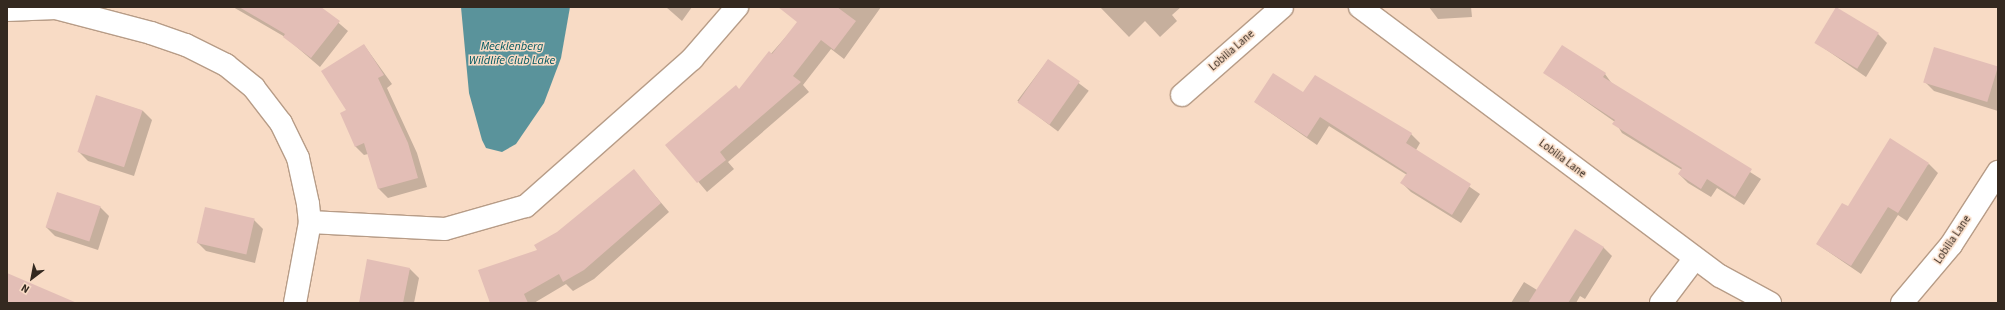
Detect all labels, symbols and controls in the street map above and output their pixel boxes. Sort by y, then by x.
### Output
street label: Lobilia Lane [1207,28,1257,74]
water label: Mecklenberg Wildlife Club Lake [469,40,555,68]
street label: Lobilia Lane [1536,137,1588,181]
street label: Lobilia Lane [1932,213,1974,267]
north arrow [12,258,52,298]
text: N [18,280,32,297]

